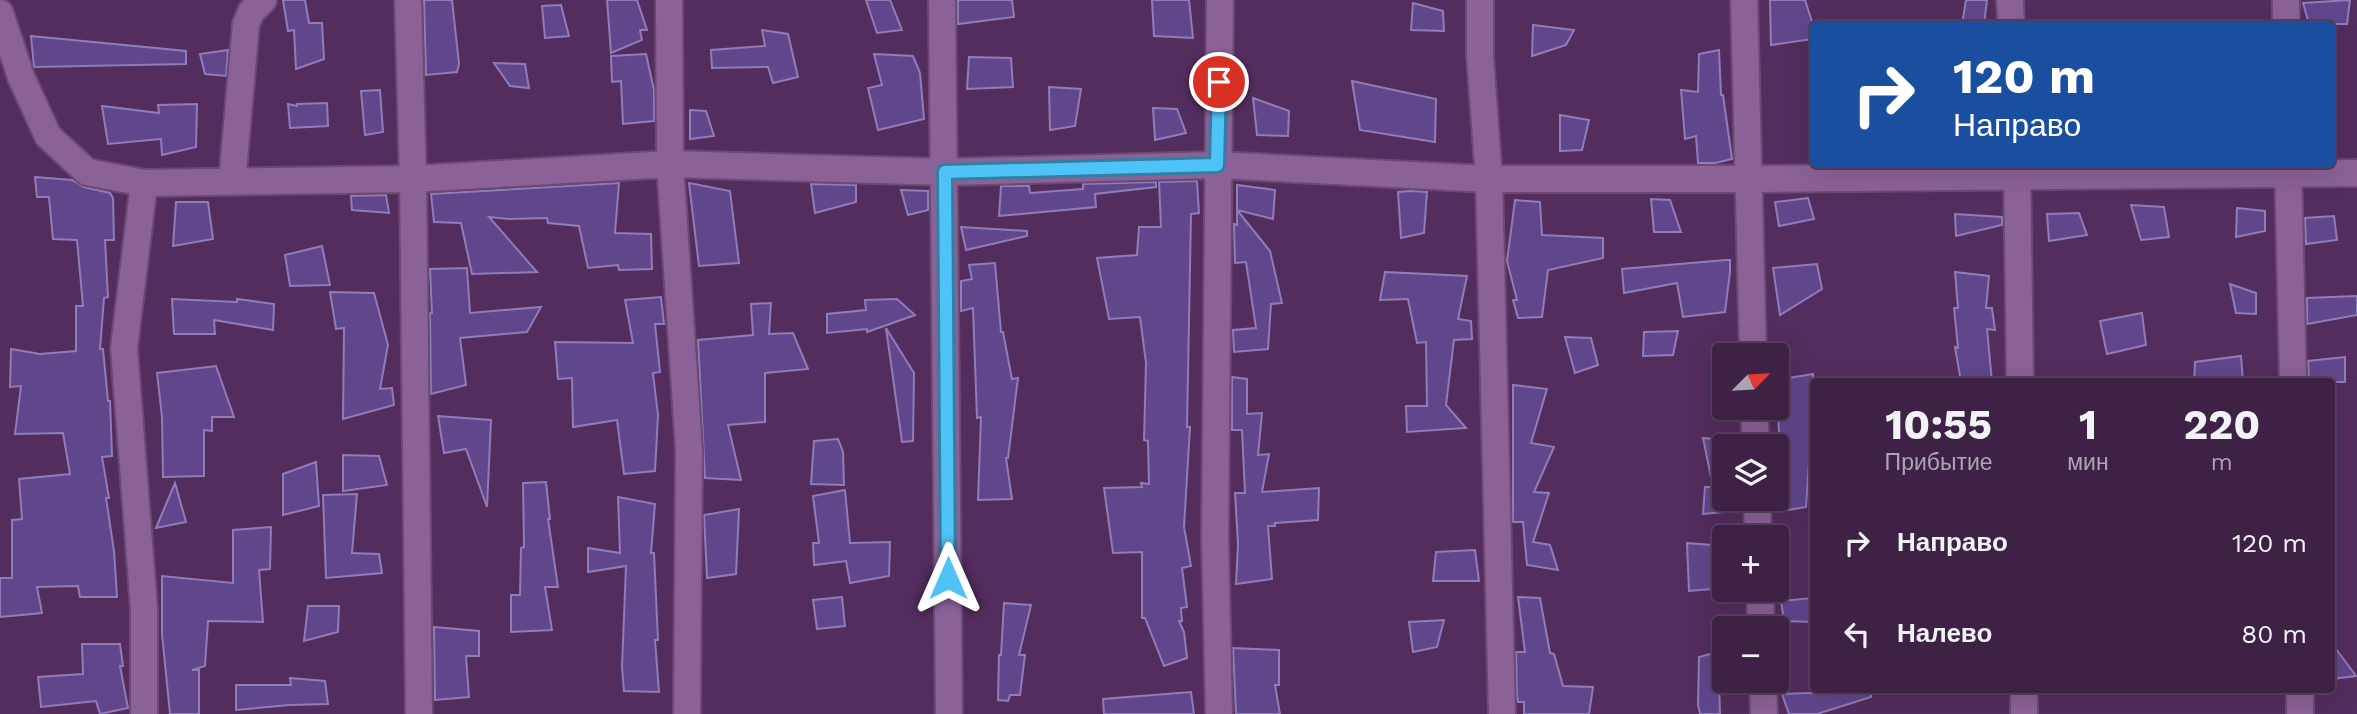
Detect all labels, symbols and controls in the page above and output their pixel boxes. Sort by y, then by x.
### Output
text: 120 m [1953,47,2095,105]
icon: right [1838,49,1929,140]
pin [1189,52,1249,112]
icon: arrive [1200,63,1238,101]
text: Направо [1953,106,2081,144]
north arrow [1712,343,1788,420]
map controls [1712,343,1789,693]
text: 10:55 [1885,400,1992,449]
text: 1 [2079,400,2097,449]
text: 220 [2183,400,2260,449]
button: layers [1712,434,1789,511]
text: Прибытие [1885,449,1993,476]
text: мин [2067,449,2109,476]
text: m [2211,449,2233,476]
icon: right [1838,524,1876,562]
button: + [1712,525,1789,602]
text: Направо [1897,527,2008,557]
text: 120 m [2232,528,2307,558]
position arrow [911,541,985,615]
icon: left [1838,615,1876,653]
button: − [1712,616,1789,693]
text: Налево [1897,618,1992,648]
text: 80 m [2241,619,2307,649]

